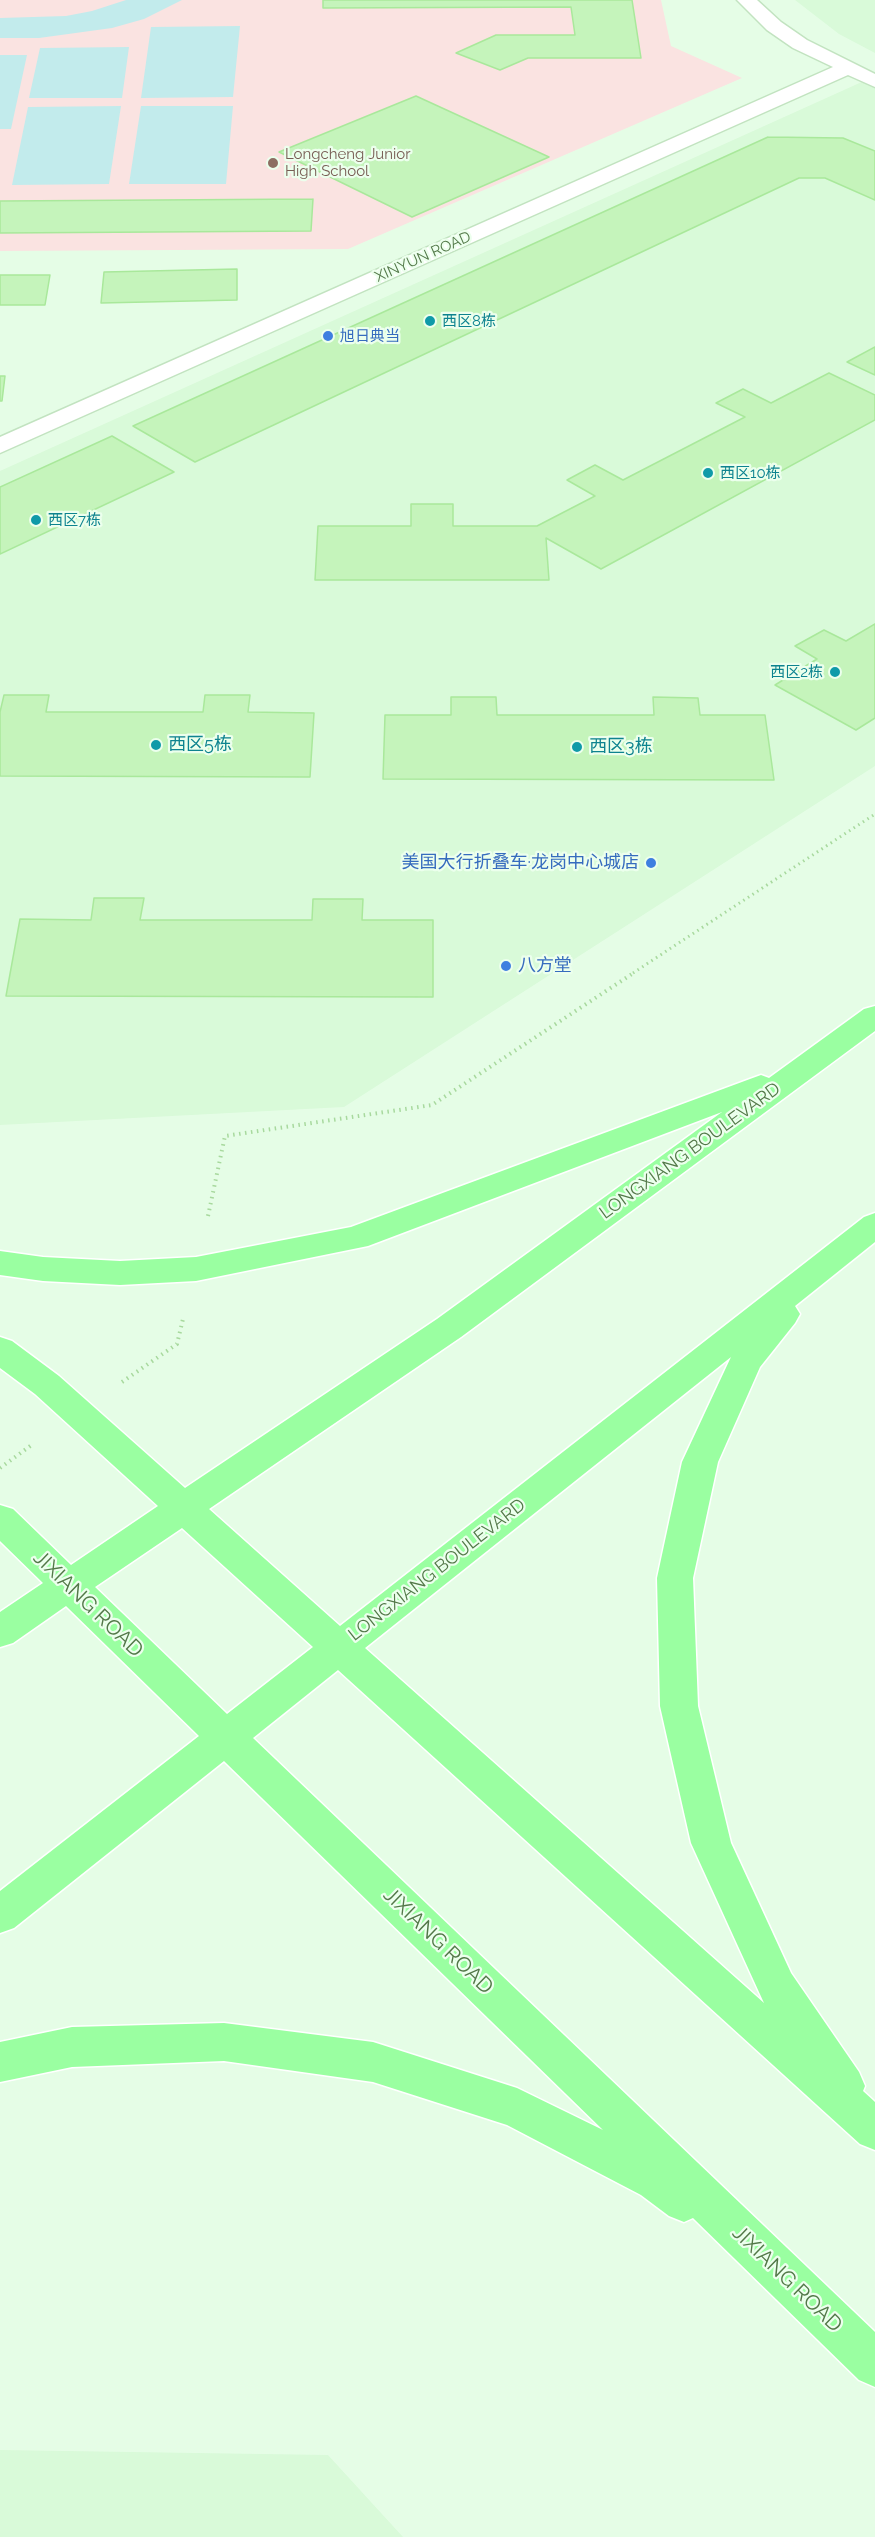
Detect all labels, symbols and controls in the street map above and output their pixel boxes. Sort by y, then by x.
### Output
place label: Longcheng Junior High School [285,145,410,180]
marker: Longcheng Junior High School [266,156,280,170]
street label: XINYUN ROAD [372,228,474,286]
place label: 西区8栋 [442,312,496,330]
marker: 西区8栋 [423,314,437,328]
place label: 旭日典当 [340,327,400,345]
marker: 旭日典当 [321,329,335,343]
place label: 西区10栋 [720,464,781,482]
marker: 西区10栋 [701,466,715,480]
place label: 西区7栋 [48,511,101,529]
marker: 西区7栋 [29,513,43,527]
place label: 西区2栋 [770,663,823,681]
marker: 西区2栋 [828,665,842,679]
place label: 西区5栋 [168,734,232,756]
place label: 西区3栋 [589,736,653,758]
marker: 西区5栋 [149,738,163,752]
marker: 西区3栋 [570,740,584,754]
place label: 美国大行折叠车·龙岗中心城店 [402,852,639,874]
marker: 美国大行折叠车·龙岗中心城店 [644,856,658,870]
place label: 八方堂 [518,955,572,977]
marker: 八方堂 [499,959,513,973]
street label: LONGXIANG BOULEVARD [595,1078,785,1224]
street label: LONGXIANG BOULEVARD [344,1494,530,1646]
street label: JIXIANG ROAD [28,1545,148,1663]
street label: JIXIANG ROAD [378,1882,498,2000]
street label: JIXIANG ROAD [727,2220,847,2338]

